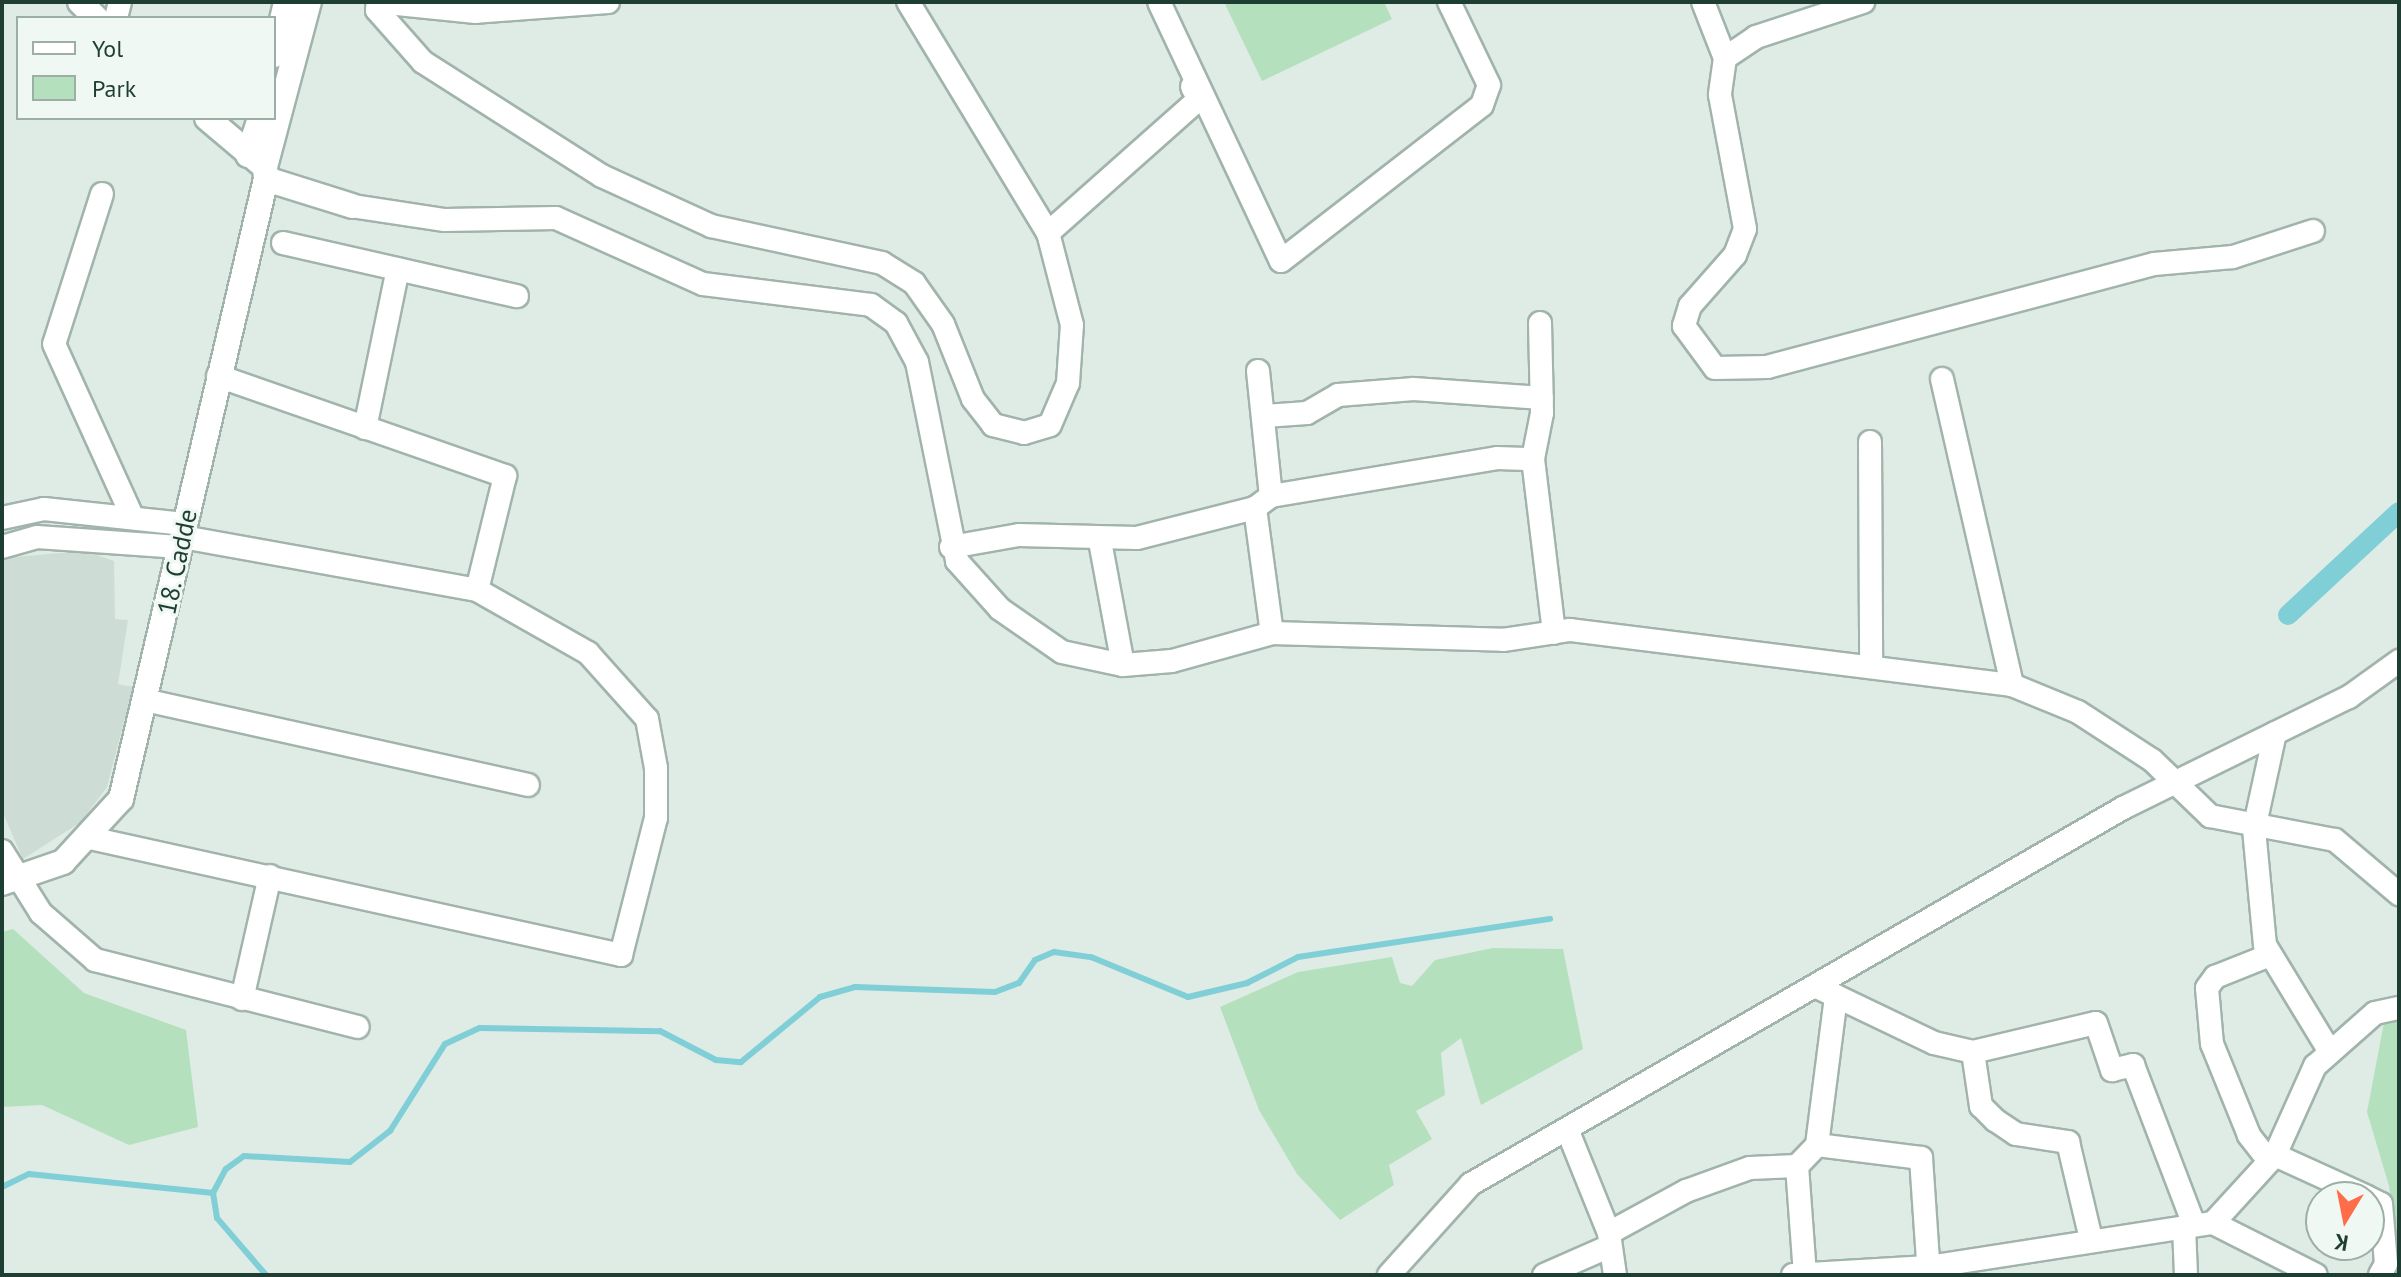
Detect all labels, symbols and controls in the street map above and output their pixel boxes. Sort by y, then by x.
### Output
legend [16,16,276,120]
text: Yol [92,33,123,64]
text: Park [92,73,136,104]
street label: 18. Cadde [150,505,204,619]
north arrow [2305,1181,2385,1261]
text: K [2332,1228,2350,1258]

